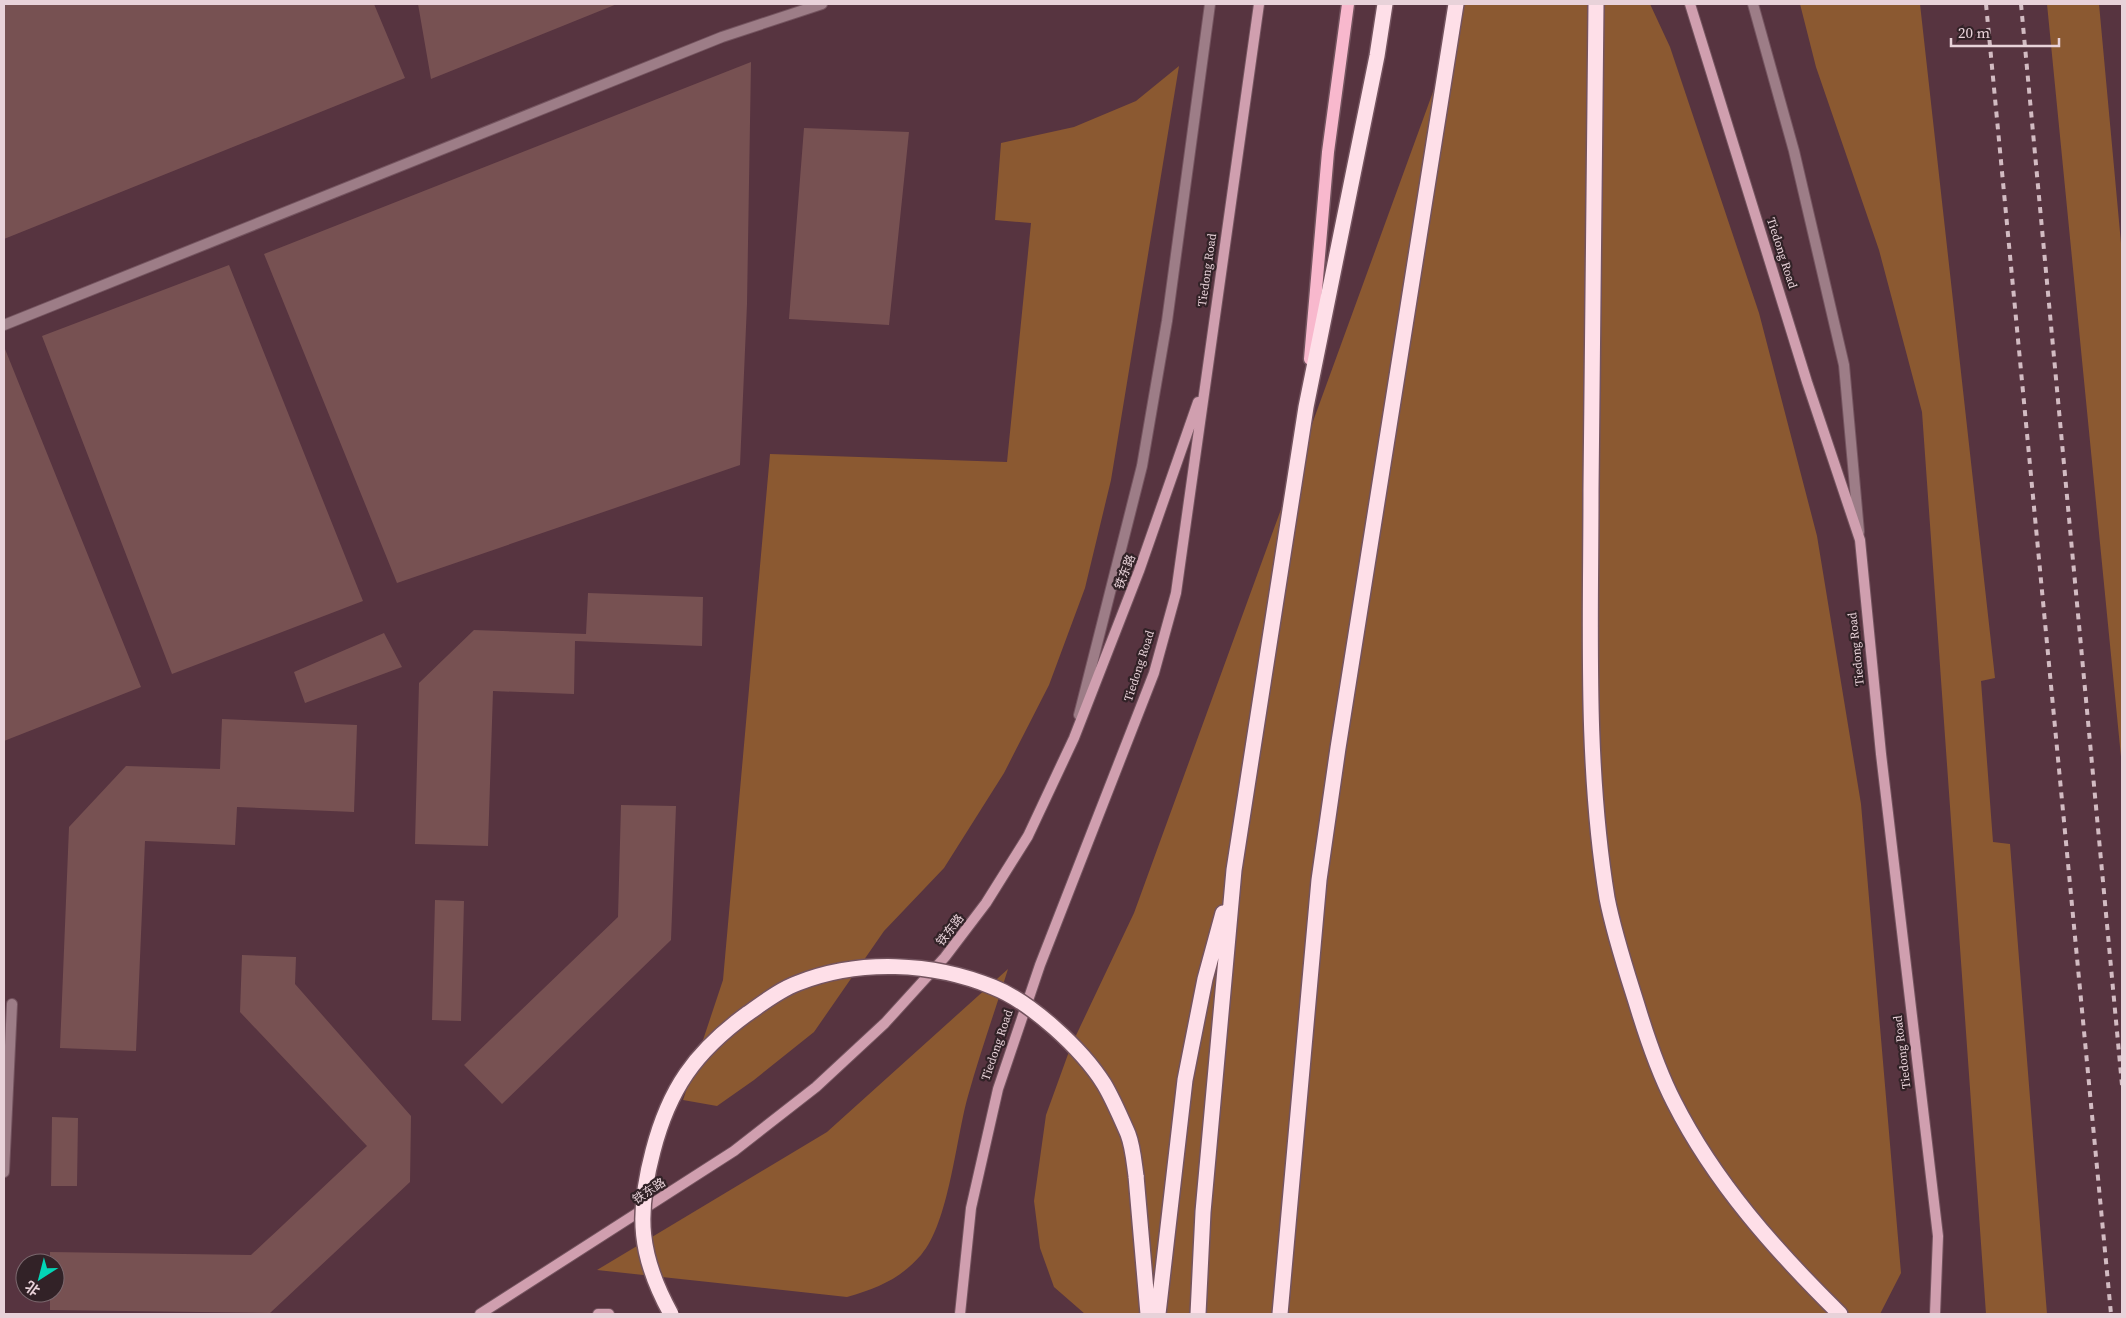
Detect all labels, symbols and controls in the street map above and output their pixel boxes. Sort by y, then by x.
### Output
scale bar [1951,15,2058,47]
text: 20 m [1958,22,1990,43]
street label: Tiedong Road [1763,215,1801,291]
street label: Tiedong Road [1194,232,1220,308]
street label: 铁东路 [1111,552,1139,592]
street label: Tiedong Road [1844,611,1868,687]
street label: Tiedong Road [1120,628,1158,704]
street label: 铁东路 [933,911,967,949]
street label: Tiedong Road [977,1007,1017,1083]
street label: Tiedong Road [1890,1014,1914,1090]
street label: 铁东路 [630,1174,668,1208]
north arrow [15,1253,65,1303]
text: 北 [21,1276,44,1301]

